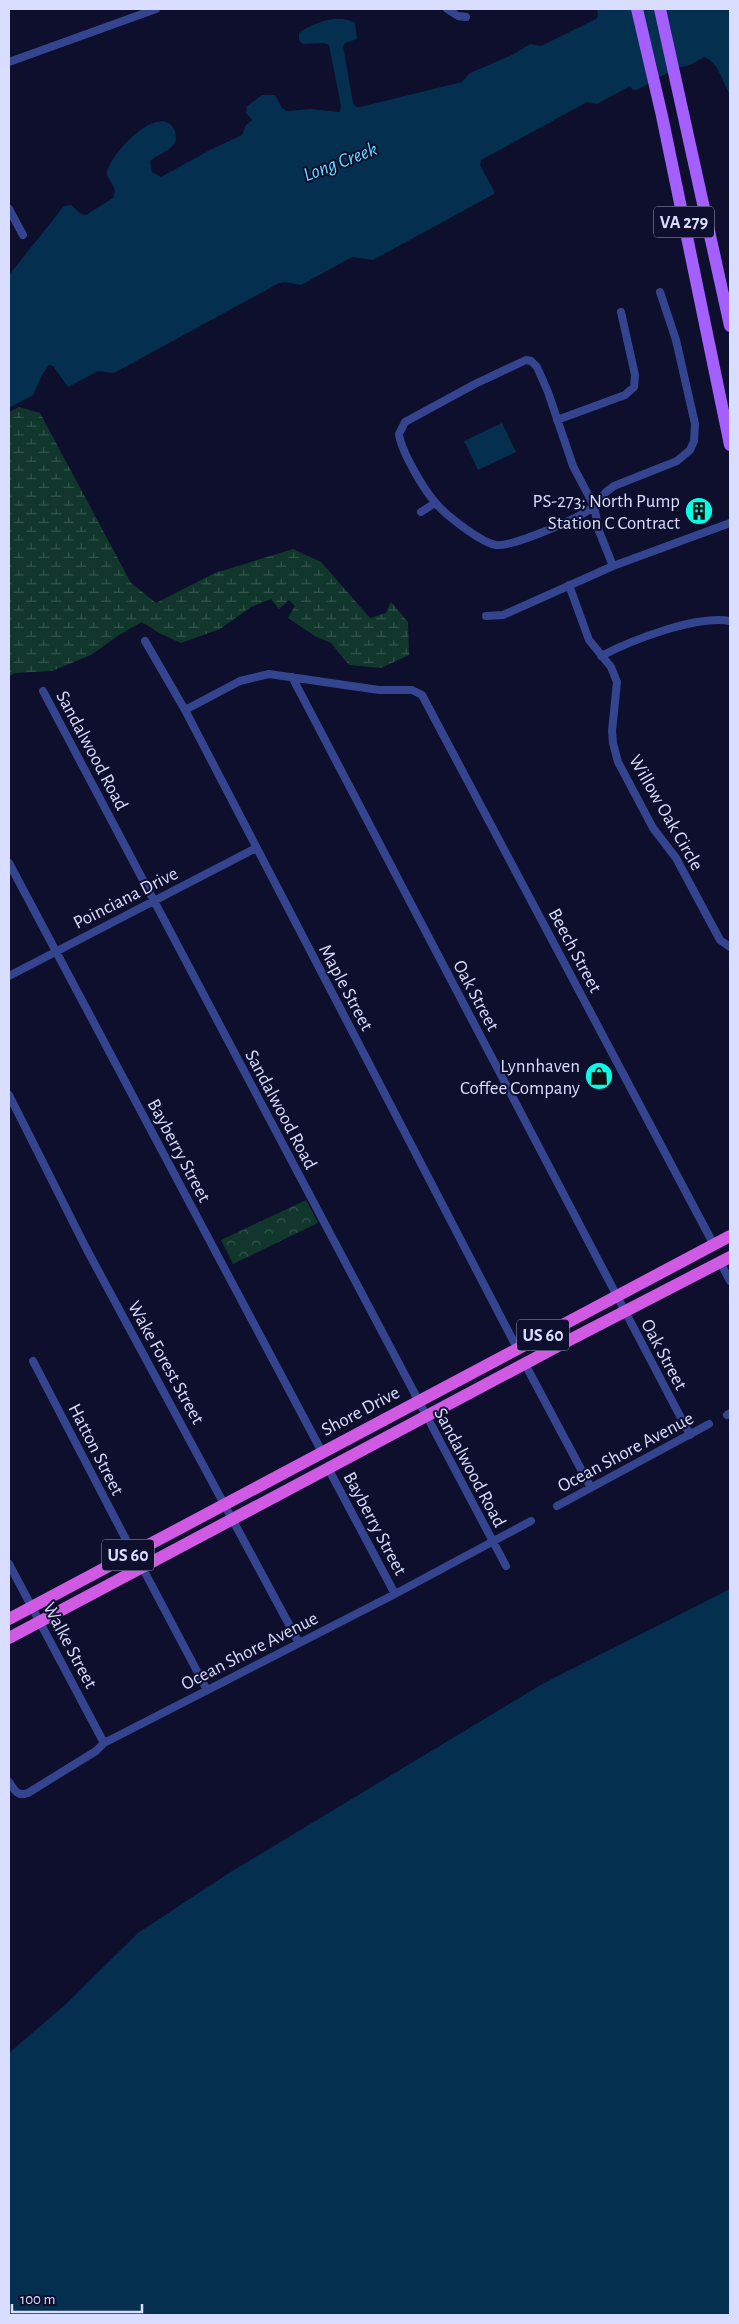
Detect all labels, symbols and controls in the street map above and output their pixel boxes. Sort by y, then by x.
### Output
water label: Long Creek [301,139,380,185]
road number: VA 279 [654,206,714,238]
place label: PS-273; North Pump Station C Contract [533,492,680,533]
building icon: PS-273; North Pump Station C Contract [684,496,714,526]
street label: Sandalwood Road [52,688,131,814]
street label: Willow Oak Circle [625,752,706,874]
street label: Poinciana Drive [70,864,181,933]
street label: Beech Street [545,905,605,996]
street label: Maple Street [315,941,376,1034]
street label: Oak Street [449,957,502,1034]
street label: Sandalwood Road [241,1047,320,1173]
place label: Lynnhaven Coffee Company [460,1057,580,1098]
shop icon: Lynnhaven Coffee Company [584,1061,614,1091]
street label: Bayberry Street [144,1096,214,1205]
street label: Wake Forest Street [124,1298,207,1427]
street label: Oak Street [637,1316,690,1393]
road number: US 60 [517,1320,569,1350]
street label: Shore Drive [319,1383,403,1440]
street label: Hatton Street [64,1401,127,1499]
street label: Sandalwood Road [430,1405,509,1531]
street label: Ocean Shore Avenue [555,1409,697,1496]
street label: Bayberry Street [340,1469,410,1578]
road number: US 60 [102,1540,154,1570]
street label: Walke Street [39,1600,100,1692]
street label: Ocean Shore Avenue [178,1609,321,1694]
scale bar [12,2282,142,2314]
text: 100 m [20,2292,55,2307]

